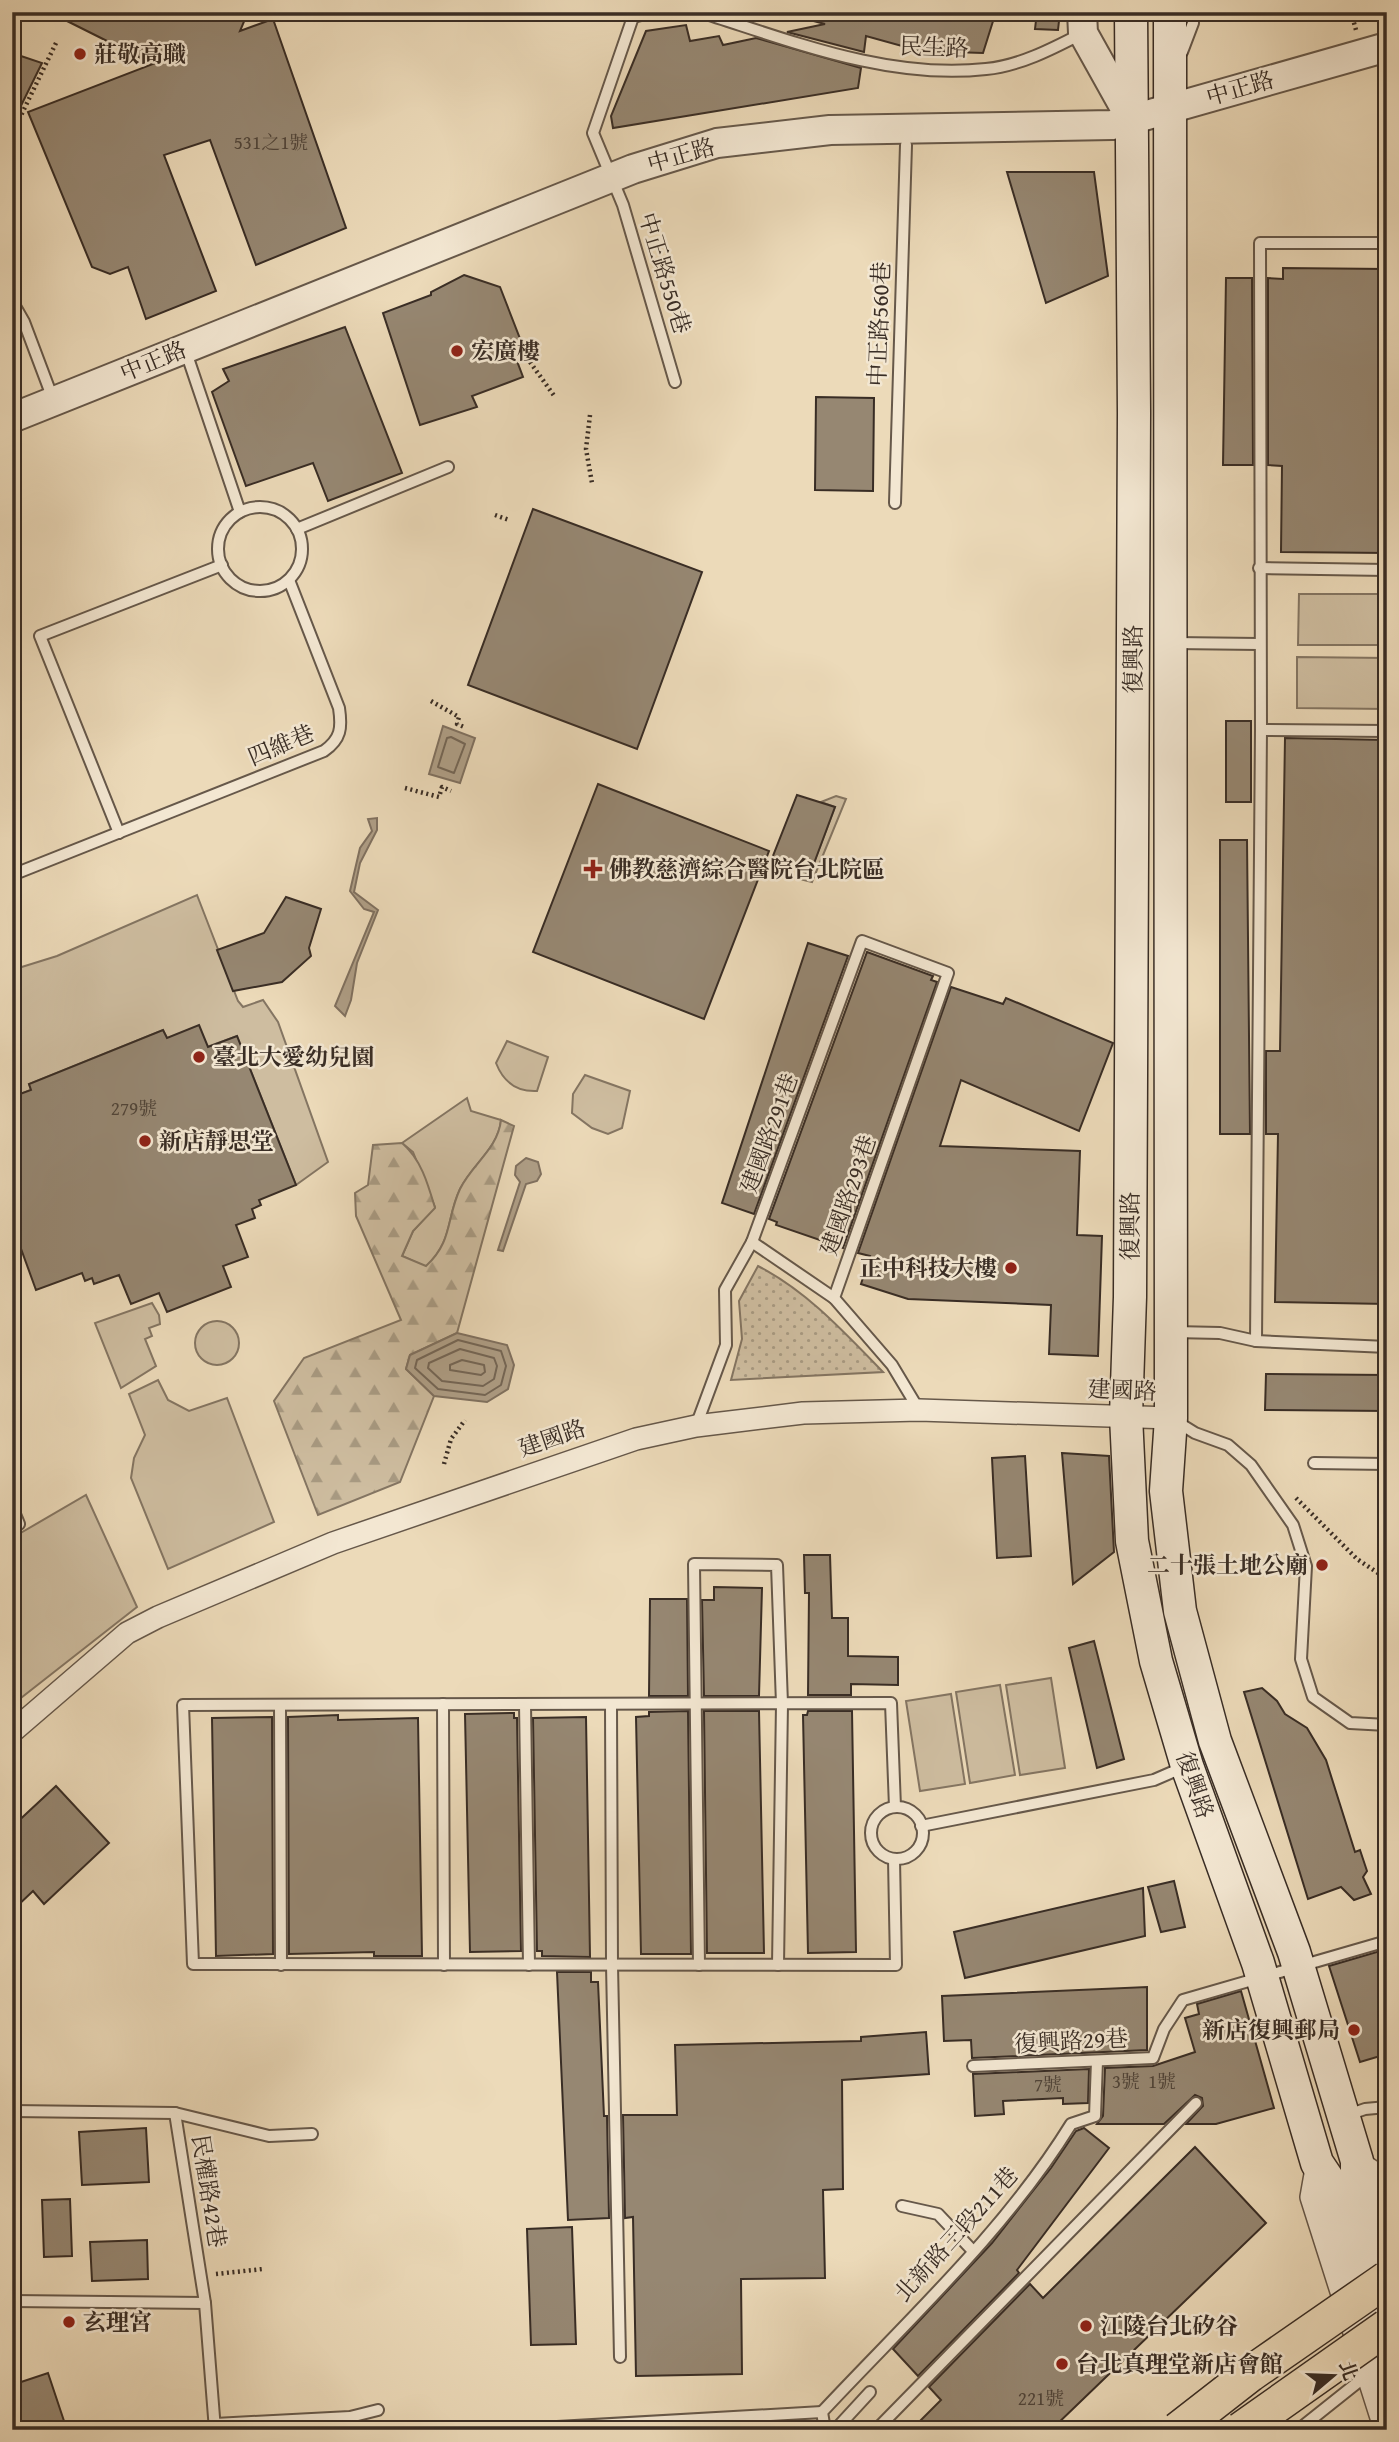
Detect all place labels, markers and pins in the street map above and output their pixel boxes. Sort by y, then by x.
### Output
place label: 莊敬高職 [94,37,186,70]
marker: 莊敬高職 [72,46,88,62]
place label: 宏廣樓 [471,334,540,367]
marker: 宏廣樓 [449,343,465,359]
place label: 佛教慈濟綜合醫院台北院區 [609,852,885,885]
marker: 佛教慈濟綜合醫院台北院區 [583,859,603,879]
place label: 臺北大愛幼兒園 [213,1040,374,1073]
marker: 臺北大愛幼兒園 [191,1049,207,1065]
place label: 新店靜思堂 [159,1124,274,1157]
marker: 新店靜思堂 [137,1133,153,1149]
place label: 正中科技大樓 [859,1251,997,1284]
marker: 正中科技大樓 [1003,1260,1019,1276]
place label: 二十張土地公廟 [1147,1548,1308,1581]
marker: 二十張土地公廟 [1314,1557,1330,1573]
place label: 新店復興郵局 [1202,2013,1340,2046]
marker: 新店復興郵局 [1346,2022,1362,2038]
place label: 玄理宮 [83,2305,152,2338]
place label: 江陵台北矽谷 [1100,2309,1238,2342]
marker: 玄理宮 [61,2314,77,2330]
marker: 江陵台北矽谷 [1078,2318,1094,2334]
place label: 台北真理堂新店會館 [1076,2347,1283,2380]
marker: 台北真理堂新店會館 [1054,2356,1070,2372]

